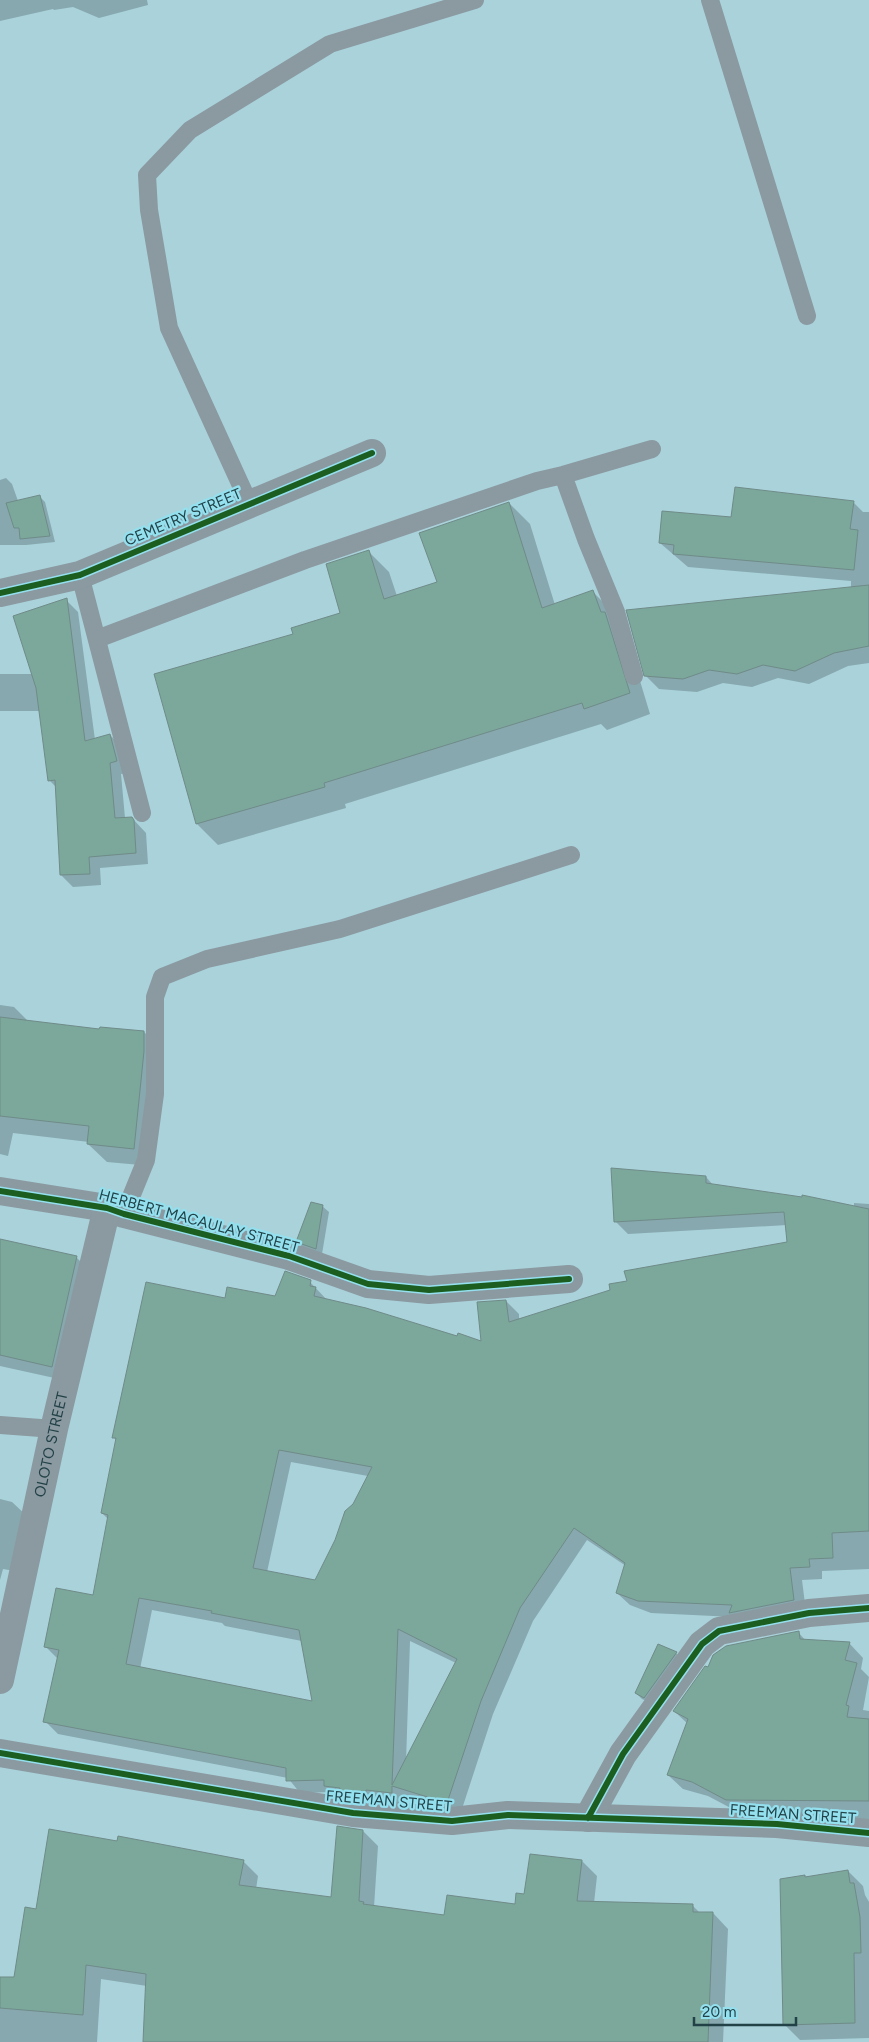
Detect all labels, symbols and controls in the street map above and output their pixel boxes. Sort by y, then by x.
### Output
street label: CEMETRY STREET [122,484,245,550]
street label: HERBERT MACAULAY STREET [97,1186,302,1257]
street label: OLOTO STREET [31,1389,72,1499]
street label: FREEMAN STREET [325,1787,453,1816]
street label: FREEMAN STREET [729,1801,857,1827]
scale bar [694,1994,796,2026]
text: 20 m [702,2003,736,2021]

